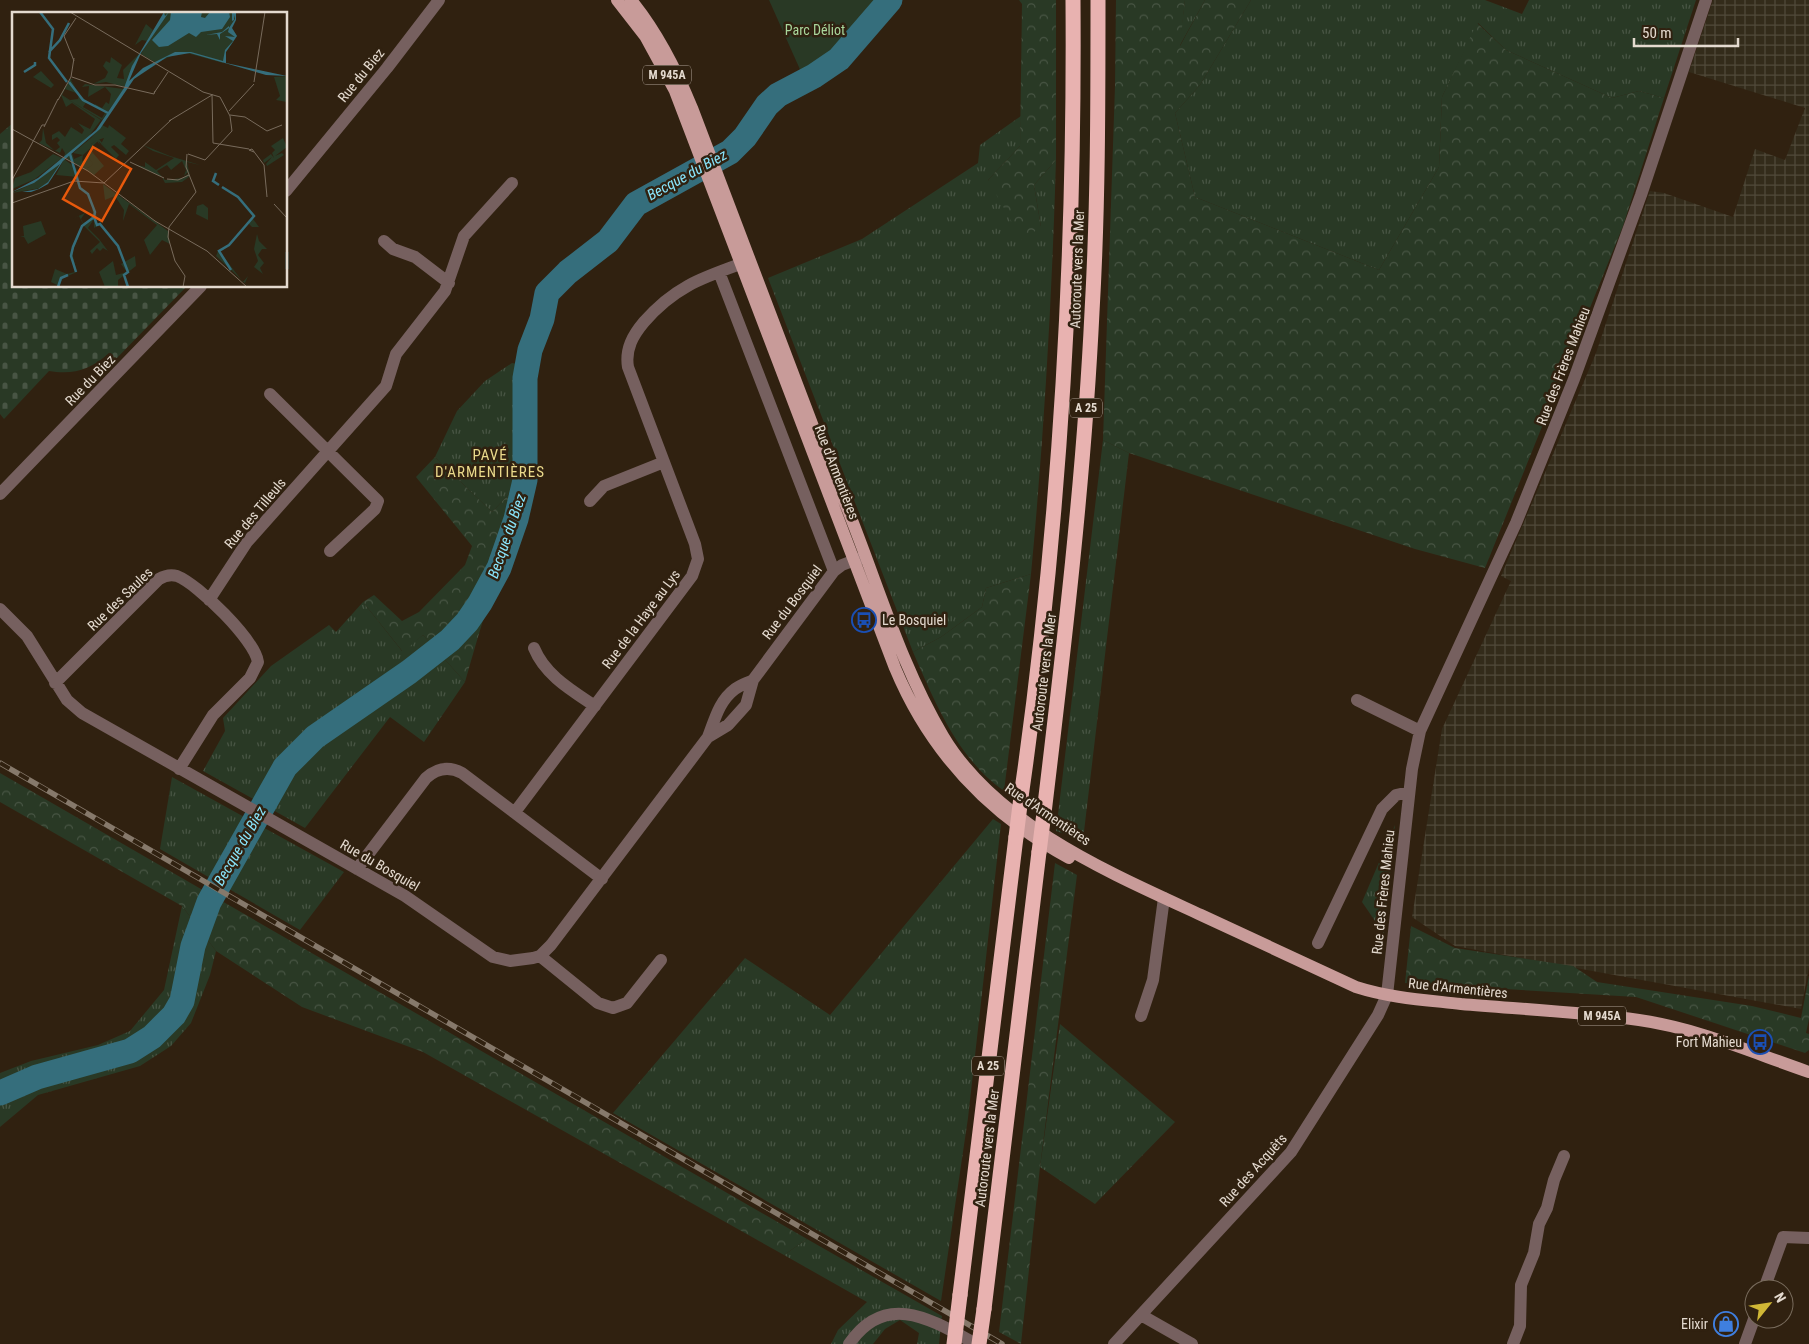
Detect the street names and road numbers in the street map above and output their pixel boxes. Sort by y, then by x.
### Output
street label: Rue du Biez [334,45,388,105]
road number: M 945A [643,66,691,84]
street label: Autoroute vers la Mer [1067,209,1087,329]
street label: Rue des Frères Mahieu [1533,305,1593,427]
street label: Rue du Biez [62,351,118,409]
road number: A 25 [1070,398,1102,418]
street label: Rue d'Armentières [812,423,862,521]
street label: Rue des Tilleuls [221,475,289,551]
street label: Rue du Bosquiel [759,562,825,642]
street label: Rue des Saules [84,564,156,634]
street label: Rue de la Haye au Lys [599,567,683,671]
street label: Autoroute vers la Mer [1029,612,1059,732]
street label: Rue d'Armentières [1002,779,1094,849]
street label: Rue des Frères Mahieu [1368,829,1398,955]
street label: Rue du Bosquiel [338,836,422,894]
street label: Rue d'Armentières [1408,975,1508,1001]
road number: M 945A [1578,1006,1626,1026]
road number: A 25 [972,1056,1004,1076]
street label: Autoroute vers la Mer [972,1088,1002,1208]
street label: Rue des Acquêts [1216,1130,1290,1210]

